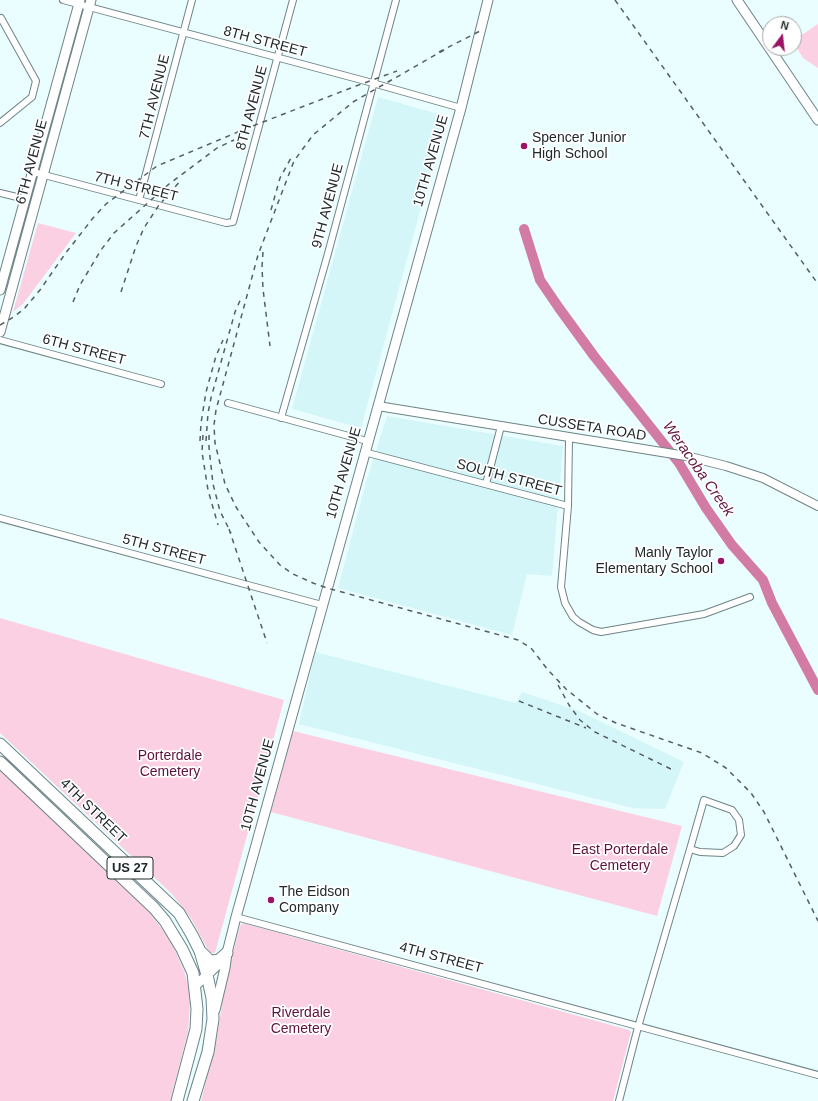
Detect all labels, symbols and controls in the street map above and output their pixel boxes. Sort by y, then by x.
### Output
north arrow [762,16,802,56]
text: N [779,19,790,32]
street label: 8TH STREET [222,23,308,61]
street label: 7TH AVENUE [136,53,174,141]
street label: 8TH AVENUE [233,64,271,152]
street label: 10TH AVENUE [410,113,452,209]
street label: 6TH AVENUE [13,118,51,206]
place label: Spencer Junior High School [532,130,626,162]
marker: Spencer Junior High School [519,141,529,151]
street label: 9TH AVENUE [309,162,347,250]
street label: 7TH STREET [92,168,180,206]
street label: 6TH STREET [41,331,127,369]
street label: CUSSETA ROAD [537,411,647,445]
water label: Weracoba Creek [658,418,738,520]
street label: 10TH AVENUE [323,425,365,521]
street label: SOUTH STREET [455,456,563,500]
street label: 5TH STREET [121,531,207,569]
place label: Manly Taylor Elementary School [595,545,713,578]
marker: Manly Taylor Elementary School [716,556,726,566]
street label: 10TH AVENUE [238,737,278,833]
park label: Porterdale Cemetery [138,748,202,780]
street label: 4TH STREET [56,775,130,847]
park label: East Porterdale Cemetery [572,842,668,874]
road number: US 27 [107,857,153,879]
place label: The Eidson Company [279,884,350,916]
marker: The Eidson Company [266,895,276,905]
street label: 4TH STREET [398,939,484,977]
park label: Riverdale Cemetery [271,1005,331,1038]

